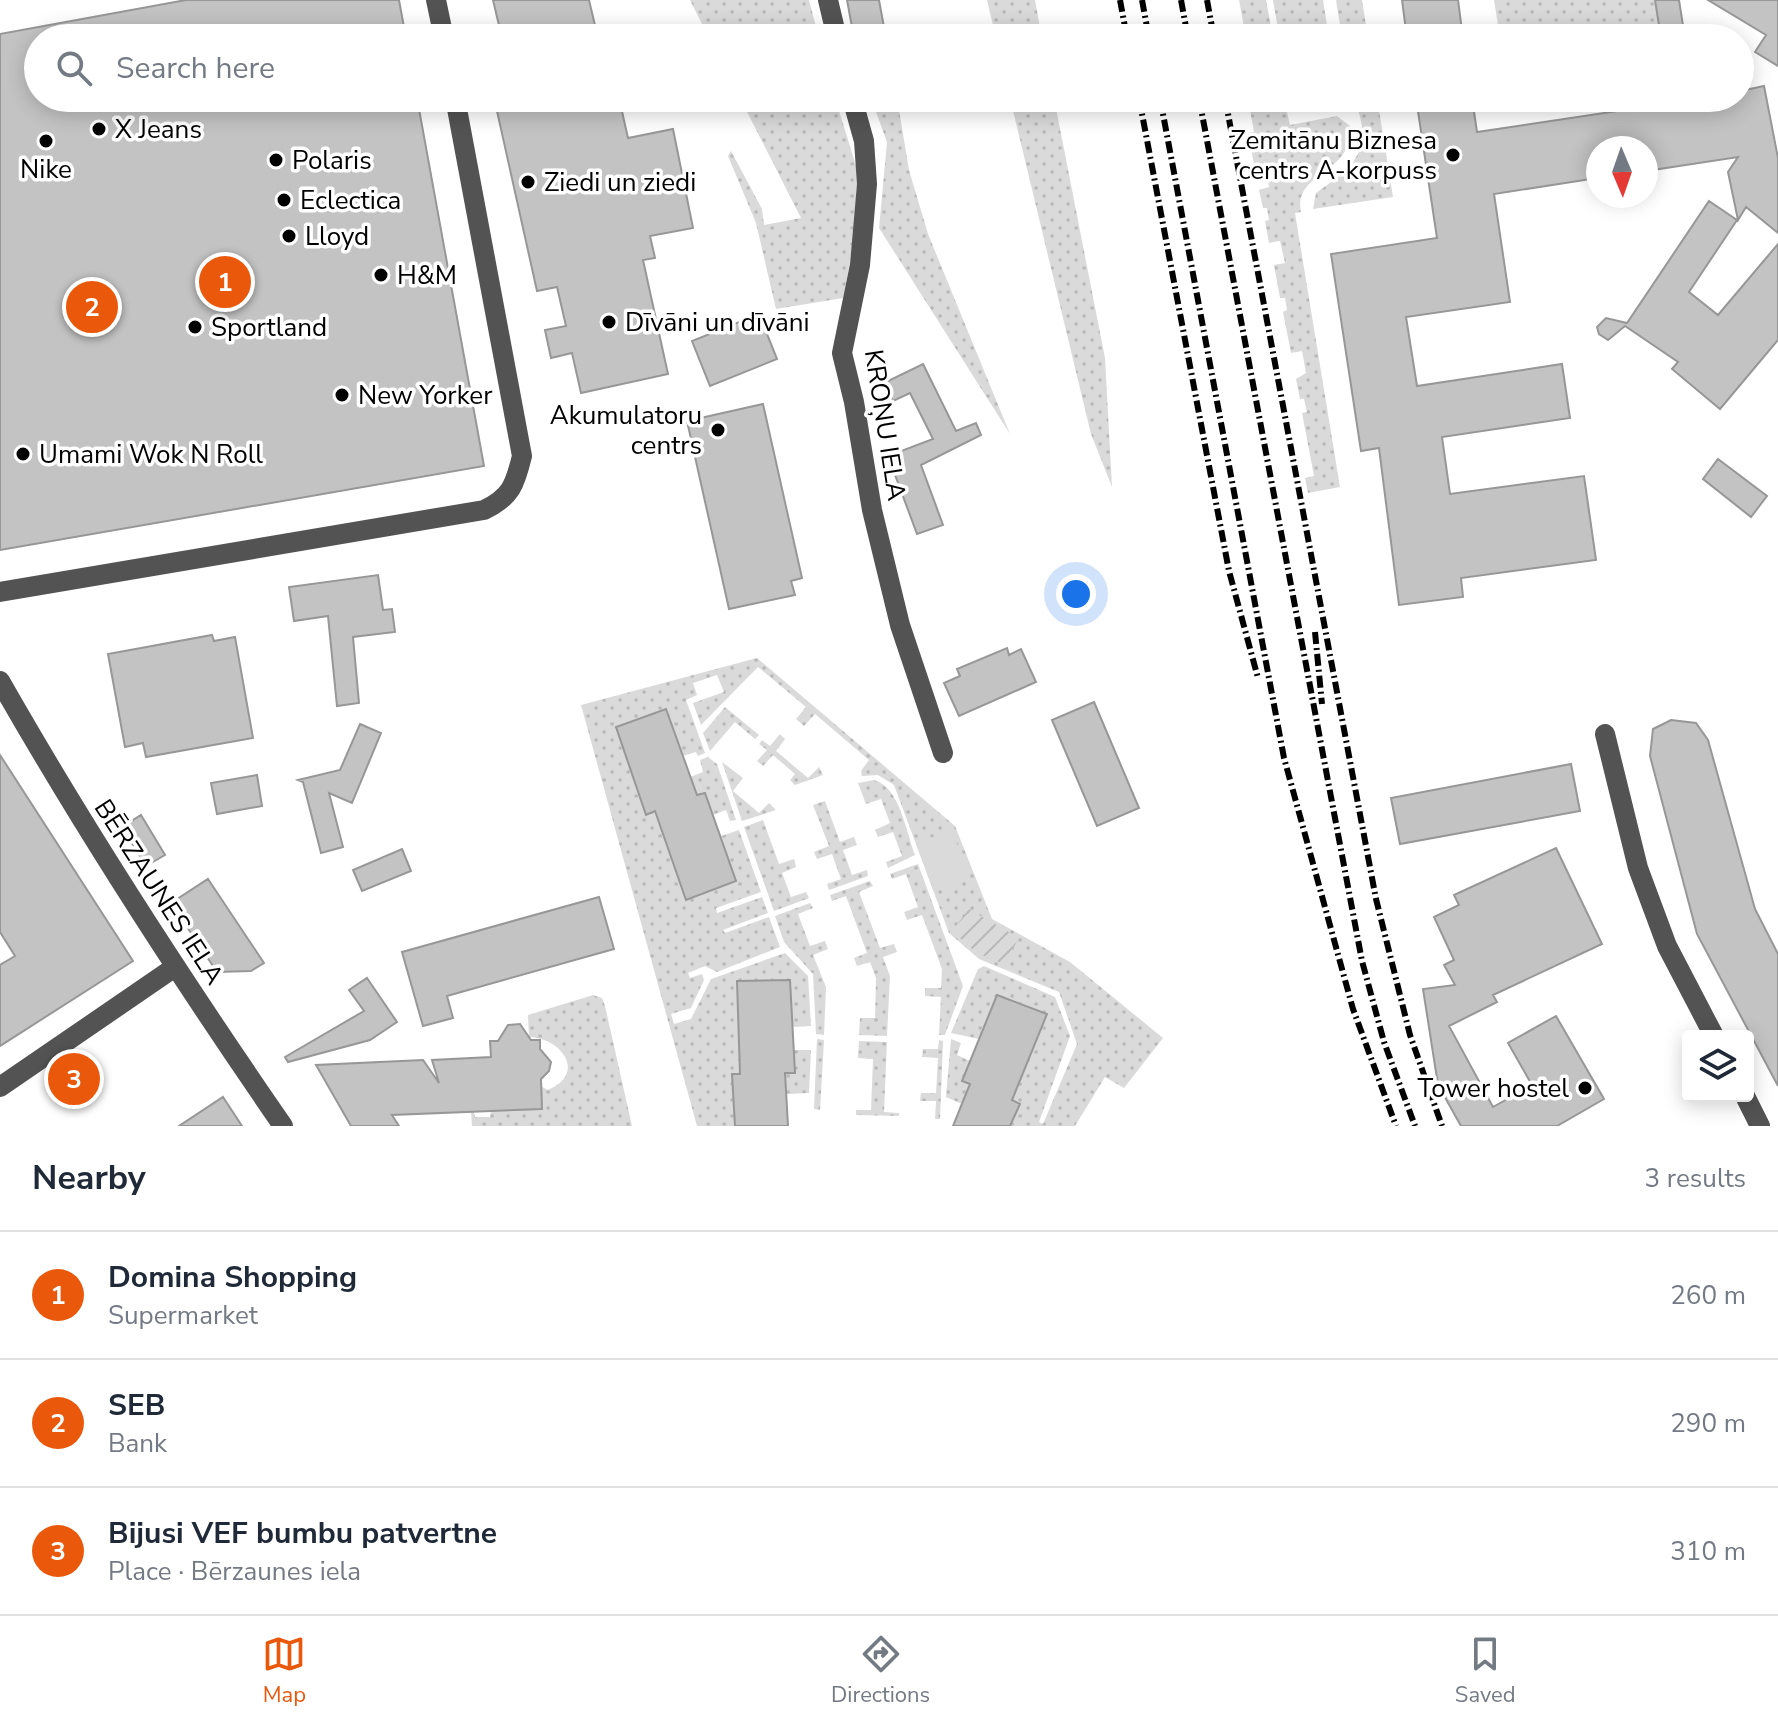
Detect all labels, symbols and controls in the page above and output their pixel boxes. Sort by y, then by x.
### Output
search box [24,24,1754,112]
icon: search [52,46,96,90]
text: Search here [116,48,275,89]
place label: X Jeans [115,112,202,147]
marker: X Jeans [90,120,108,138]
place label: Zemitānu Biznesa centrs A-korpuss [1231,123,1437,188]
marker: Nike [37,132,55,150]
north arrow [1586,136,1658,208]
place label: Polaris [292,143,372,178]
marker: Zemitānu Biznesa centrs A-korpuss [1444,146,1462,164]
marker: Polaris [267,151,285,169]
place label: Nike [20,152,72,187]
place label: Ziedi un ziedi [544,165,696,200]
marker: Ziedi un ziedi [519,173,537,191]
place label: Eclectica [300,183,401,218]
marker: Eclectica [275,191,293,209]
place label: Lloyd [305,219,369,254]
marker: Lloyd [280,227,298,245]
pin: 1 [199,252,251,312]
place label: H&M [397,258,457,293]
marker: H&M [372,266,390,284]
pin: 2 [66,277,118,337]
place label: Dīvāni un dīvāni [625,305,810,340]
place label: Sportland [211,310,327,345]
marker: Dīvāni un dīvāni [600,313,618,331]
marker: Sportland [186,318,204,336]
street label: KROŅU IELA [856,347,914,503]
place label: New Yorker [358,378,493,413]
marker: New Yorker [333,386,351,404]
place label: Akumulatoru centrs [550,398,702,463]
marker: Akumulatoru centrs [709,421,727,439]
place label: Umami Wok N Roll [39,437,263,472]
marker: Umami Wok N Roll [14,445,32,463]
your location [1056,574,1096,614]
street label: BĒRZAUNES IELA [86,793,232,991]
map controls [1682,1030,1754,1102]
button: layers [1682,1030,1754,1102]
pin: 3 [48,1049,100,1109]
place label: Tower hostel [1417,1071,1569,1106]
marker: Tower hostel [1576,1079,1594,1097]
text: Nearby [32,1155,146,1201]
text: 3 results [1645,1161,1746,1196]
text: Domina Shopping [108,1257,357,1298]
text: 1 [50,1278,66,1313]
text: 260 m [1670,1278,1746,1313]
text: Supermarket [108,1298,258,1333]
text: SEB [108,1385,165,1426]
text: 2 [50,1406,66,1441]
text: 290 m [1670,1406,1746,1441]
text: Bank [108,1426,167,1461]
text: Bijusi VEF bumbu patvertne [108,1513,497,1554]
text: 3 [50,1534,66,1569]
text: 310 m [1670,1534,1746,1569]
text: Place · Bērzaunes iela [108,1554,361,1589]
tab: Map [262,1632,306,1710]
tab: Directions [831,1632,930,1710]
tab: Saved [1455,1632,1516,1710]

